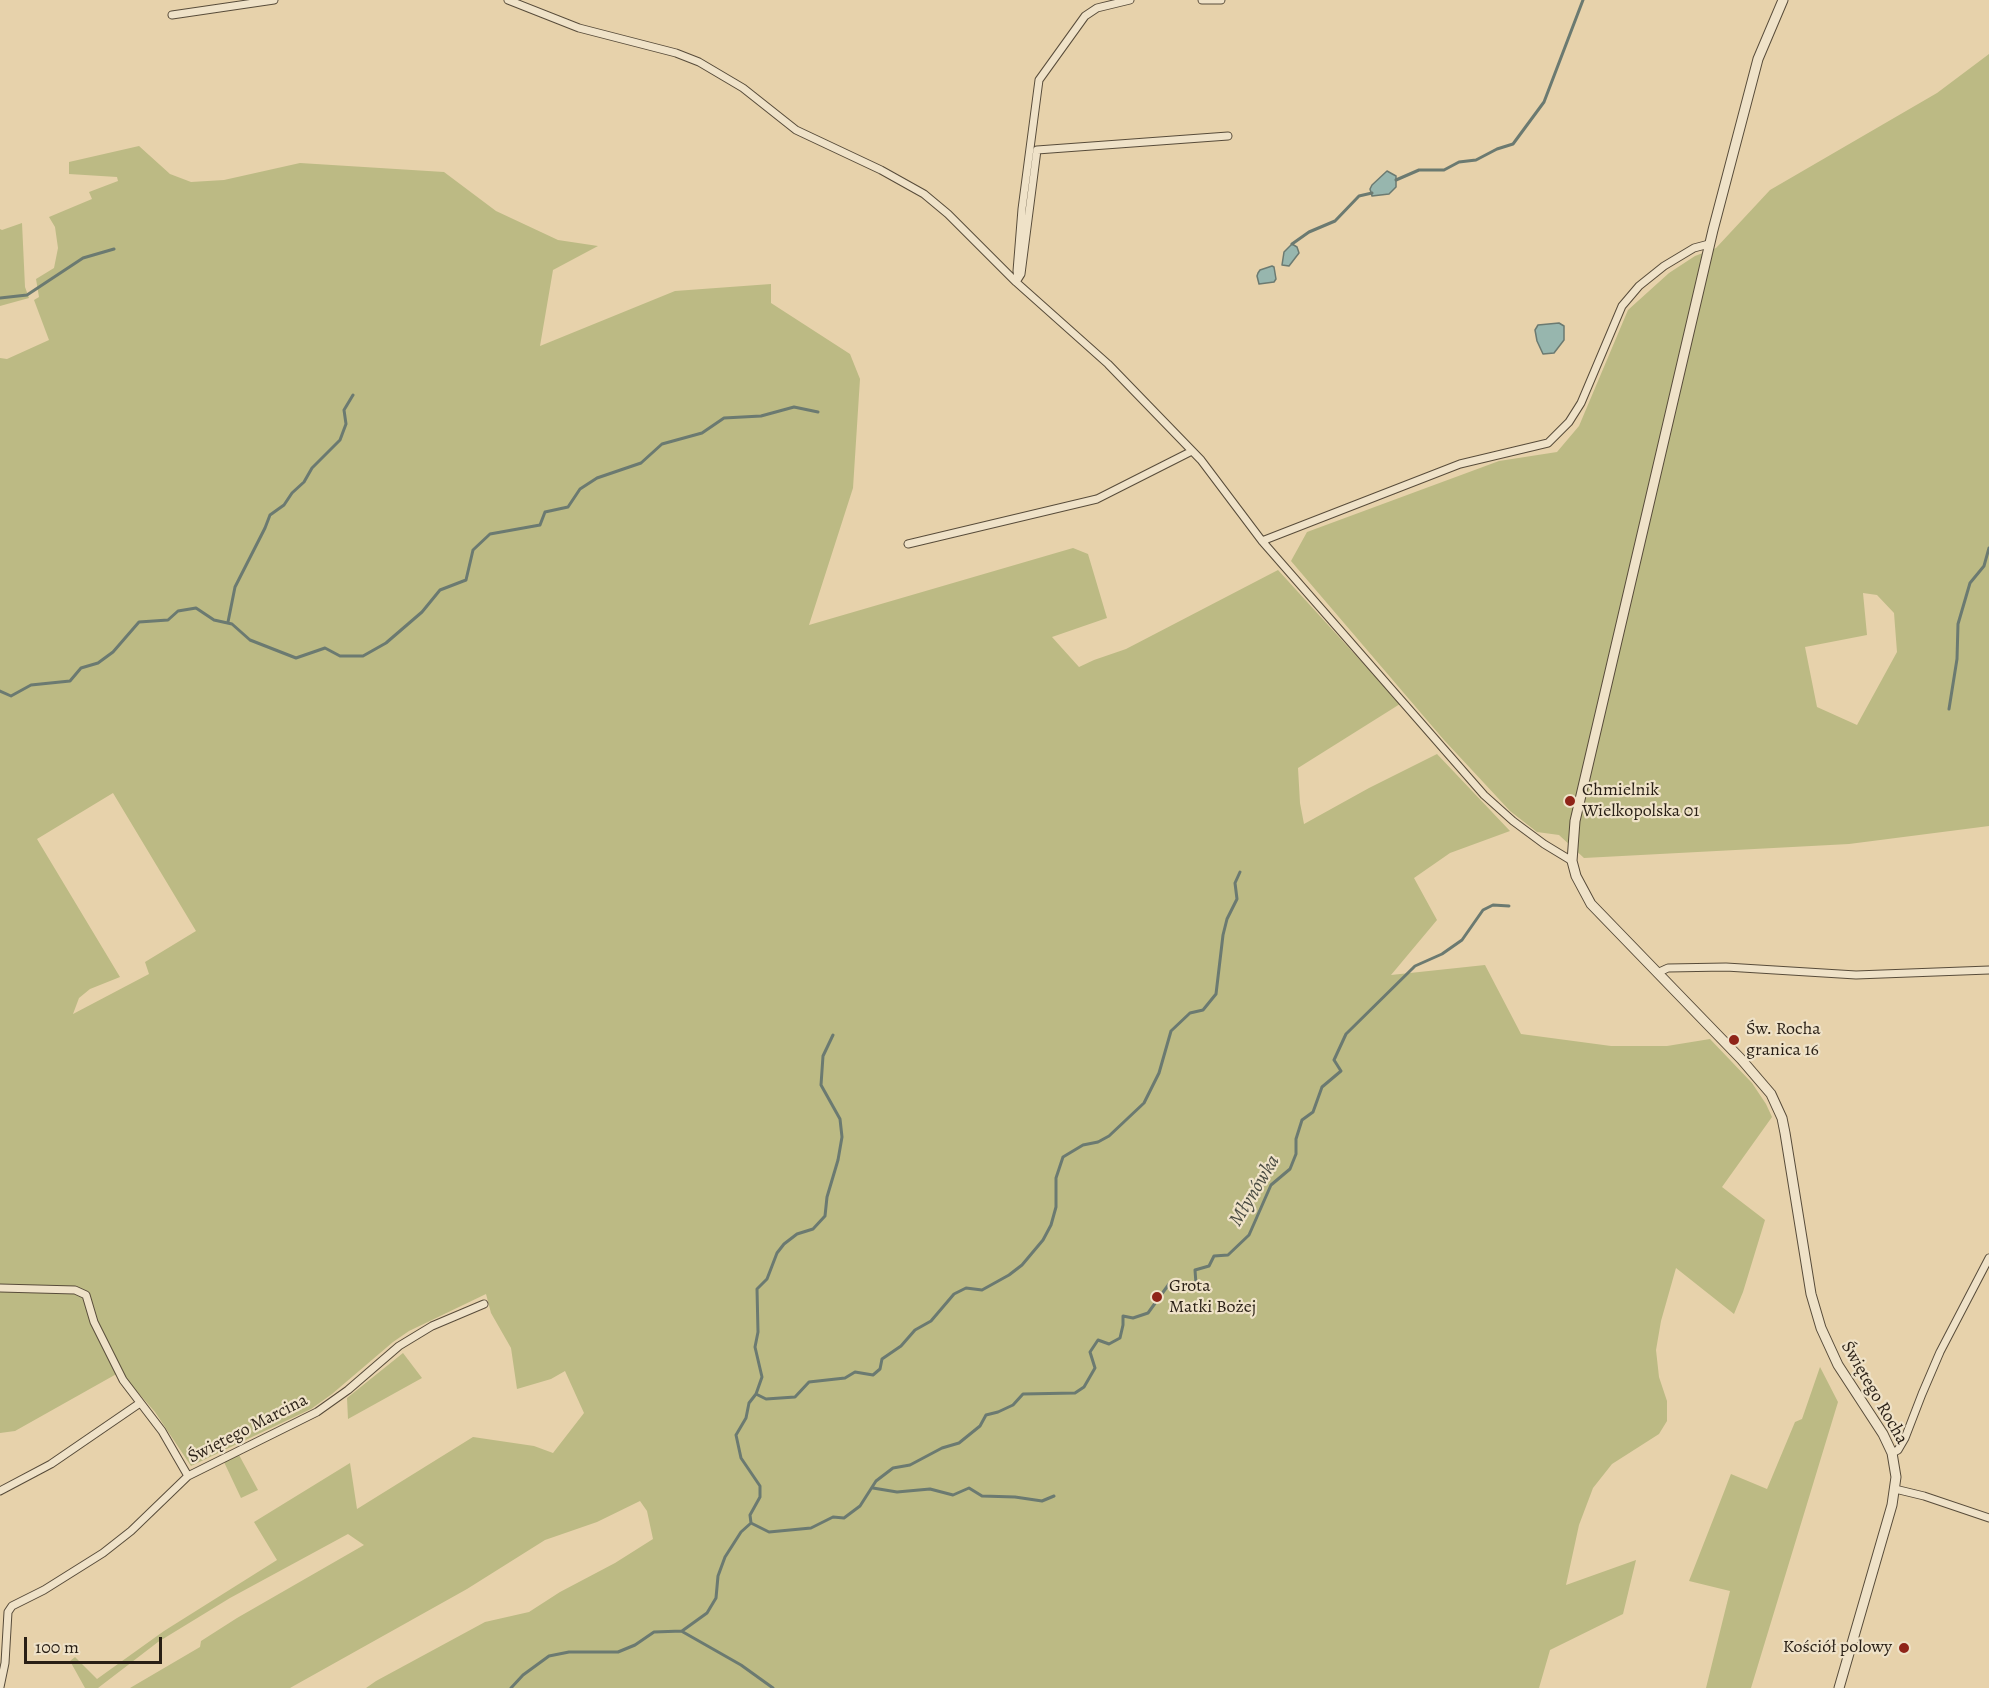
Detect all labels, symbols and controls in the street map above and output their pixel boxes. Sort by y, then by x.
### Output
place label: Chmielnik Wielkopolska 01 [1582,780,1700,822]
marker: Chmielnik Wielkopolska 01 [1563,794,1577,808]
place label: Św. Rocha granica 16 [1746,1019,1821,1062]
marker: Św. Rocha granica 16 [1727,1033,1741,1047]
water label: Młynówka [1224,1151,1286,1231]
place label: Grota Matki Bożej [1169,1276,1256,1318]
marker: Grota Matki Bożej [1150,1290,1164,1304]
street label: Świętego Rocha [1836,1338,1912,1448]
street label: Świętego Marcina [185,1390,311,1468]
scale bar [27,1625,165,1663]
text: 100 m [35,1635,79,1659]
place label: Kościół polowy [1783,1637,1892,1659]
marker: Kościół polowy [1897,1641,1911,1655]

